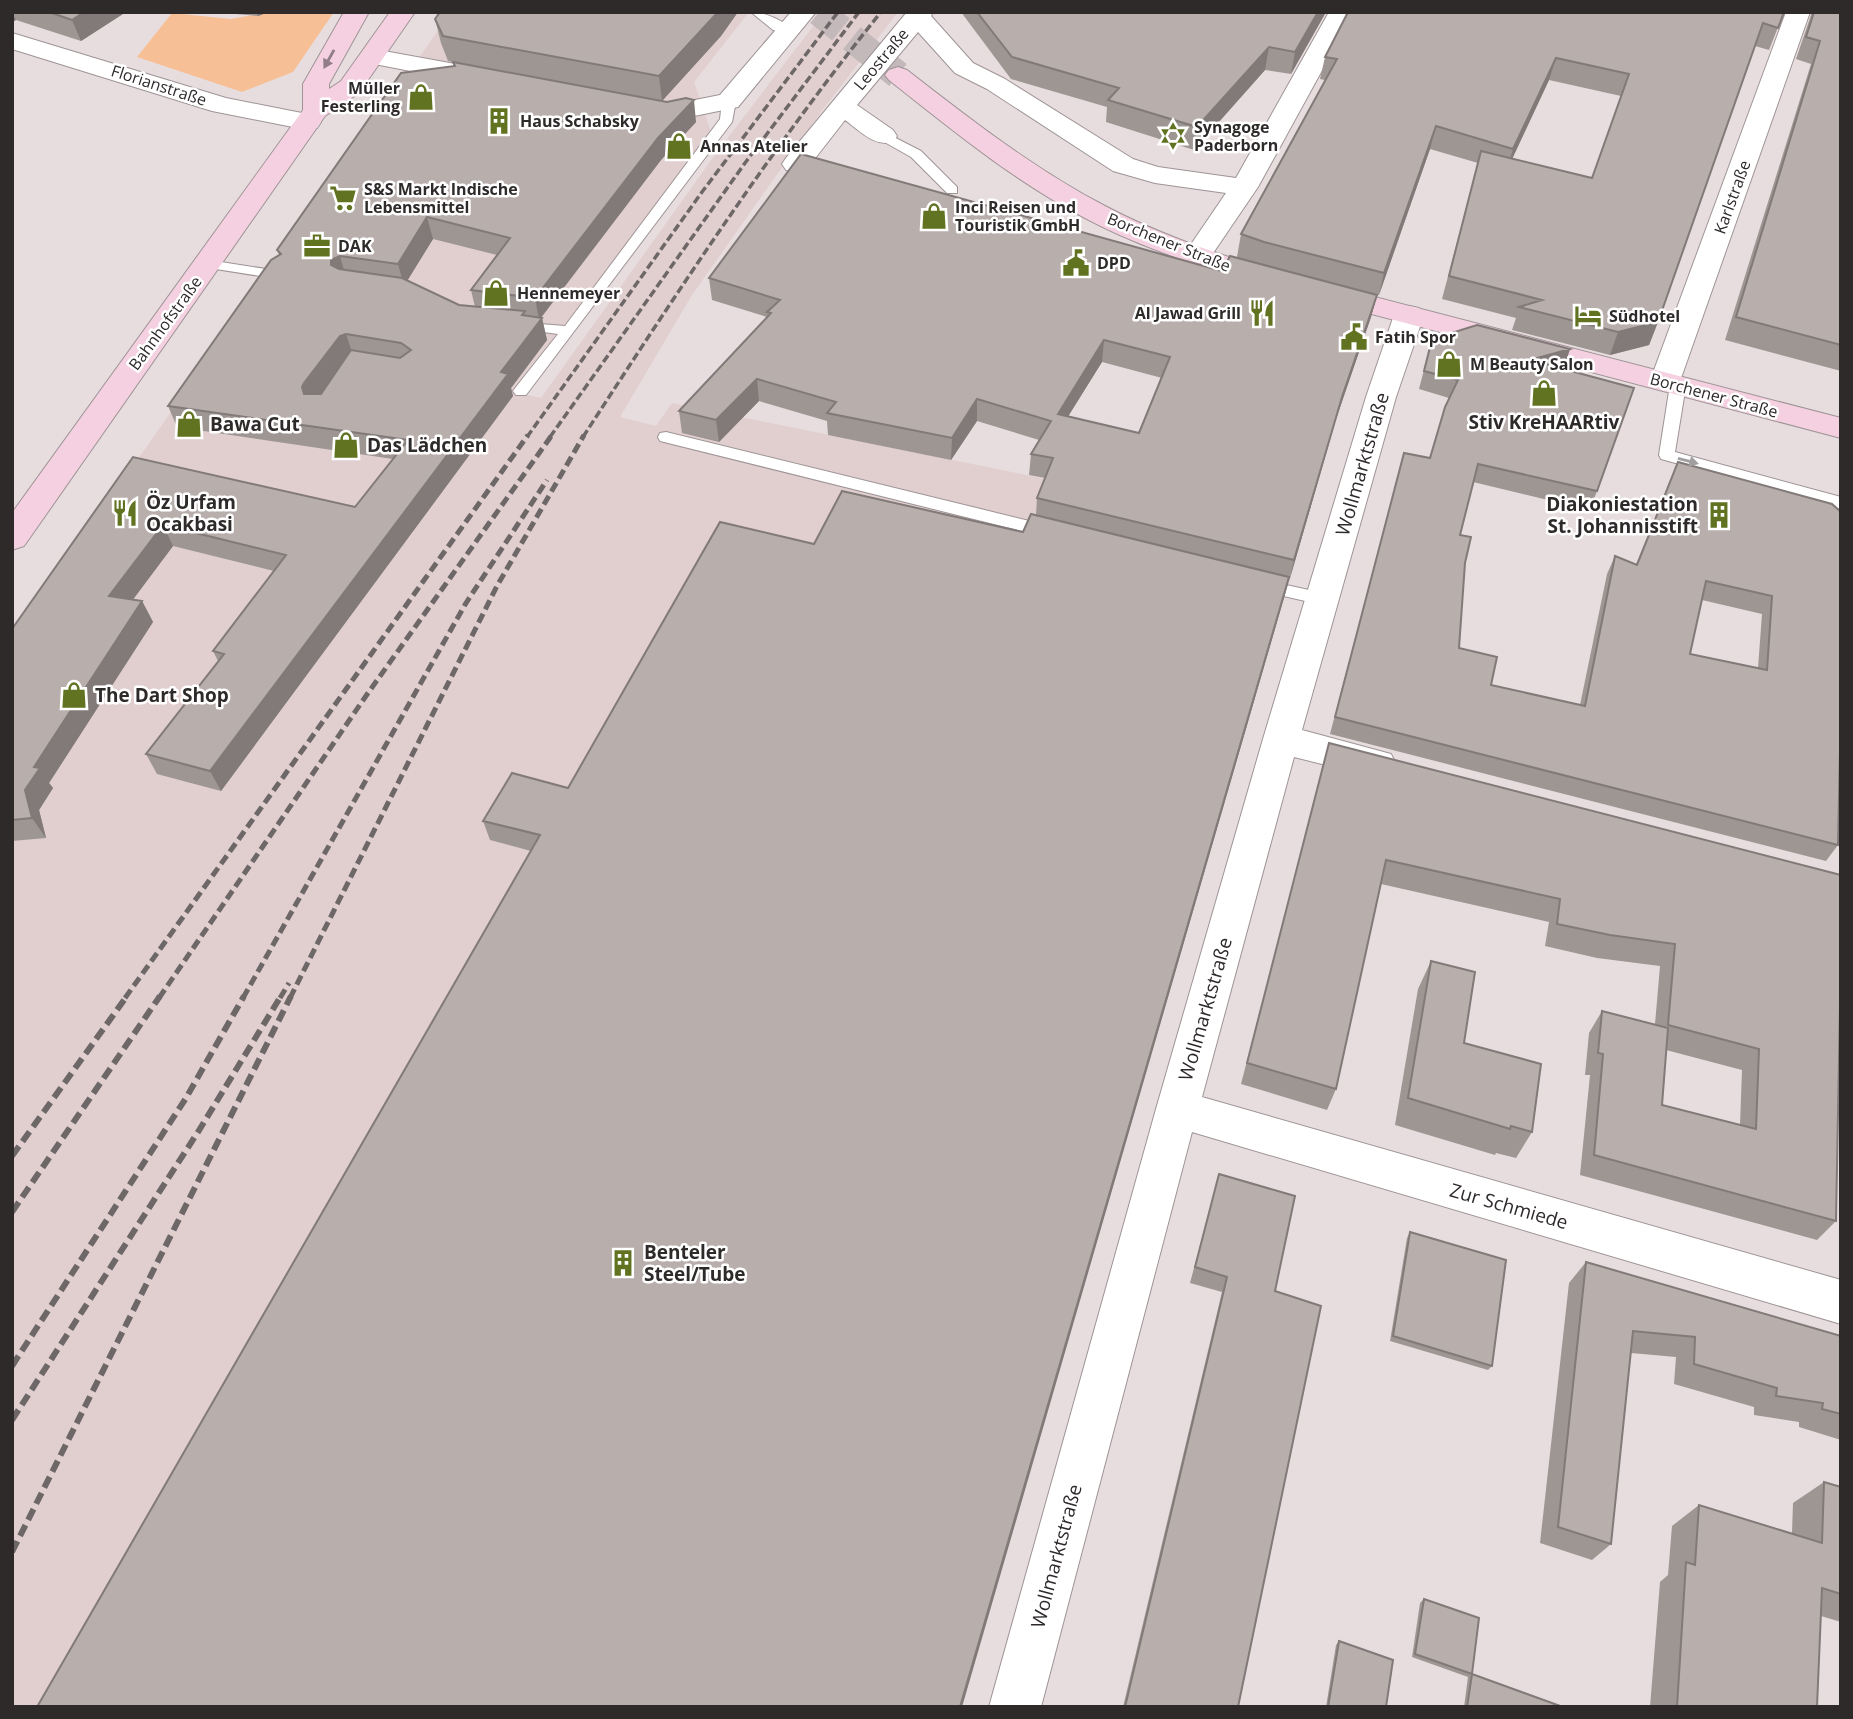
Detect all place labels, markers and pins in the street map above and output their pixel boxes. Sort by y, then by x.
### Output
place label: Müller Festerling [321,77,400,117]
shop icon: Müller Festerling [406,82,436,112]
building icon: Haus Schabsky [484,106,514,136]
place label: Haus Schabsky [520,110,640,132]
place label: Synagoge Paderborn [1194,116,1278,156]
synagogue icon: Synagoge Paderborn [1158,121,1188,151]
shop icon: Annas Atelier [664,131,694,161]
place label: Annas Atelier [700,135,808,157]
place label: S&S Markt Indische Lebensmittel [364,178,518,218]
supermarket icon: S&S Markt Indische Lebensmittel [328,183,358,213]
place label: Inci Reisen und Touristik GmbH [955,196,1080,236]
shop icon: Inci Reisen und Touristik GmbH [919,201,949,231]
office icon: DAK [302,231,332,261]
place label: DAK [338,235,372,257]
public building icon: DPD [1061,248,1091,278]
place label: DPD [1097,252,1131,274]
shop icon: Hennemeyer [481,278,511,308]
place label: Hennemeyer [517,282,620,304]
restaurant icon: Al Jawad Grill [1247,298,1277,328]
hotel icon: Südhotel [1573,301,1603,331]
place label: Al Jawad Grill [1135,302,1241,324]
place label: Südhotel [1609,305,1680,327]
public building icon: Fatih Spor [1339,322,1369,352]
place label: Fatih Spor [1375,326,1456,348]
shop icon: M Beauty Salon [1434,349,1464,379]
place label: M Beauty Salon [1470,353,1594,375]
shop icon: Stiv KreHAARtiv [1529,378,1559,408]
shop icon: Bawa Cut [174,409,204,439]
place label: Stiv KreHAARtiv [1469,409,1620,435]
place label: Bawa Cut [210,411,300,437]
shop icon: Das Lädchen [331,430,361,460]
place label: Das Lädchen [367,432,487,458]
place label: Öz Urfam Ocakbasi [146,489,236,537]
place label: Diakoniestation St. Johannisstift [1546,491,1698,539]
restaurant icon: Öz Urfam Ocakbasi [110,498,140,528]
building icon: Diakoniestation St. Johannisstift [1704,500,1734,530]
shop icon: The Dart Shop [59,680,89,710]
place label: The Dart Shop [95,682,229,708]
place label: Benteler Steel/Tube [644,1239,746,1287]
building icon: Benteler Steel/Tube [608,1248,638,1278]

